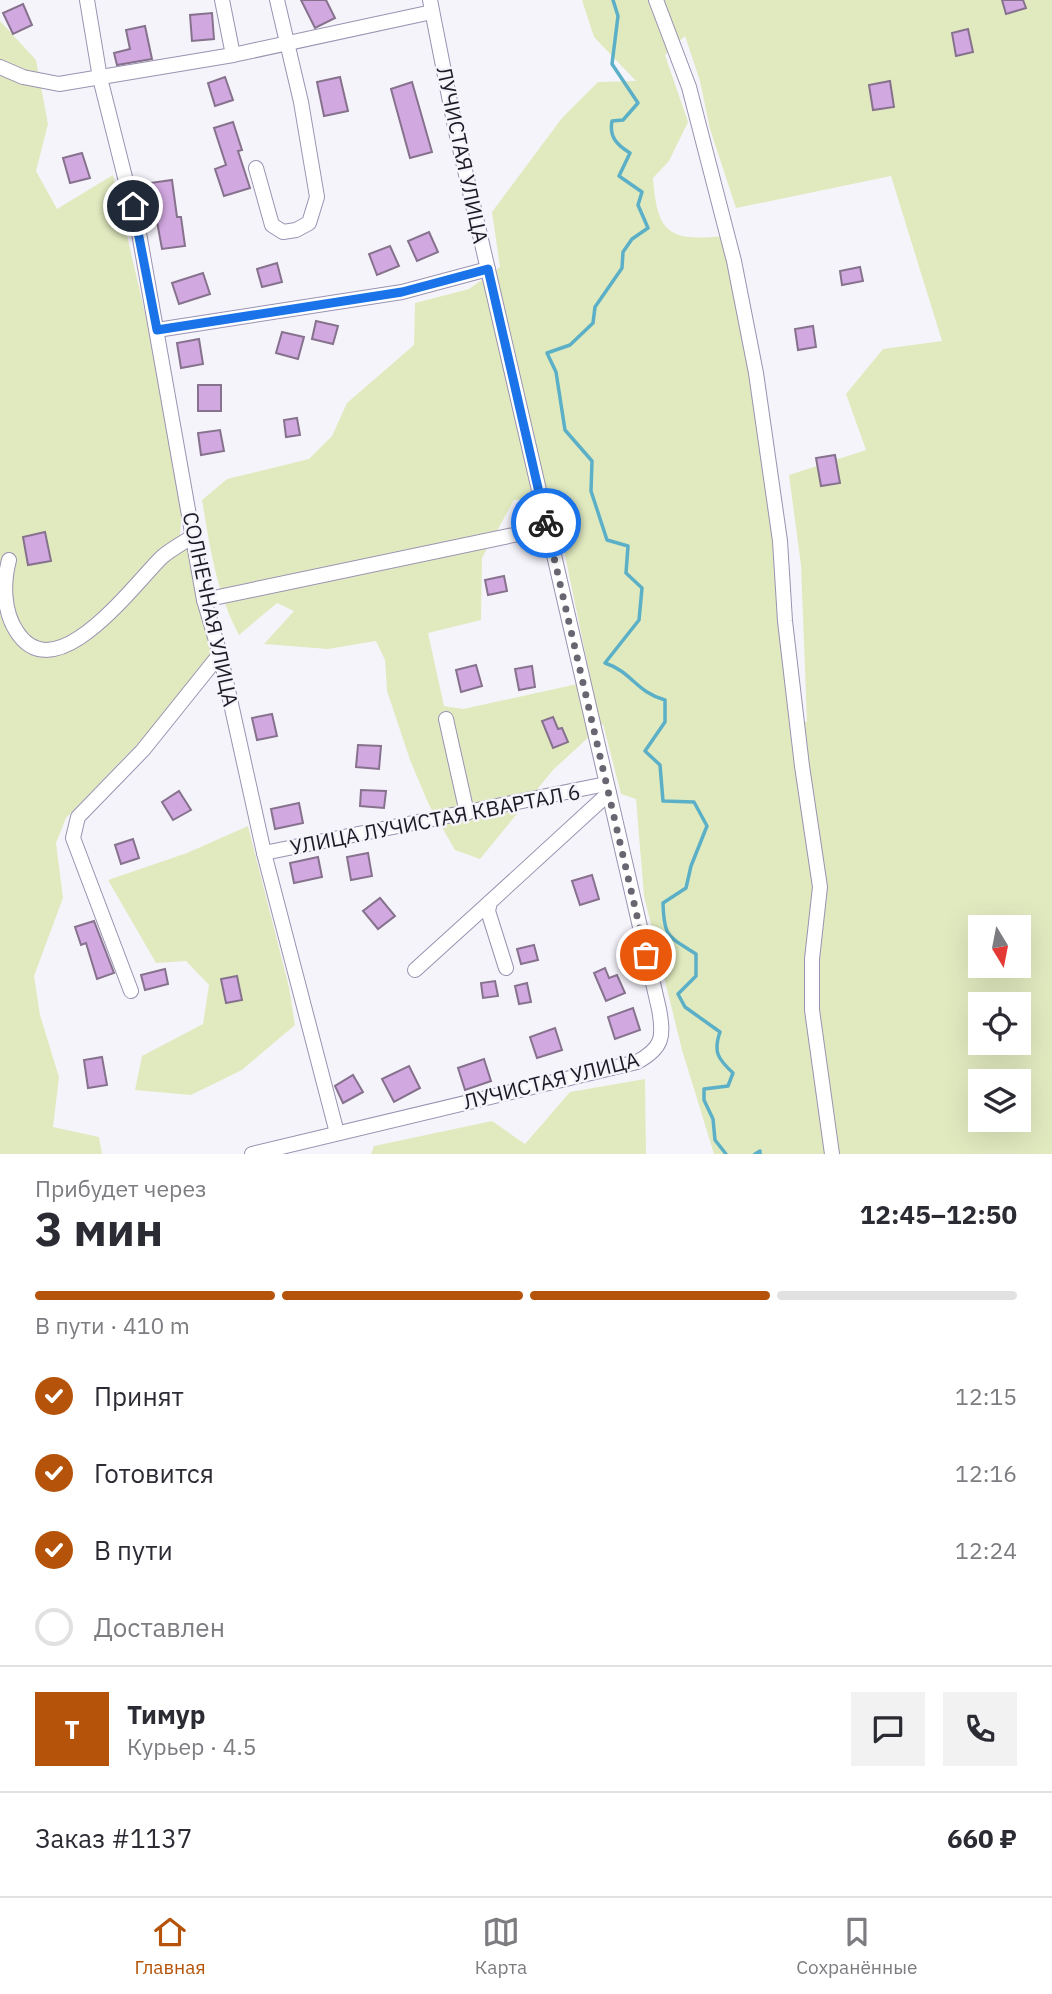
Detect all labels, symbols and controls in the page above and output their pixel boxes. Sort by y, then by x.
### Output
street label: ЛУЧИСТАЯ УЛИЦА [431,64,495,246]
pin [103,176,163,236]
icon: home [114,187,152,225]
courier [511,488,581,558]
icon: bike [527,504,565,542]
street label: СОЛНЕЧНАЯ УЛИЦА [177,509,245,709]
street label: УЛИЦА ЛУЧИСТАЯ КВАРТАЛ 6 [288,777,582,861]
north arrow [968,915,1031,978]
map controls [968,915,1031,1132]
pin [616,925,676,985]
icon: bag [627,936,665,974]
button: locate [968,992,1031,1055]
street label: ЛУЧИСТАЯ УЛИЦА [460,1045,642,1115]
button: layers [968,1069,1031,1132]
text: Прибудет через [35,1173,207,1203]
text: 12:45–12:50 [860,1197,1017,1231]
text: 3 мин [35,1199,163,1259]
text: В пути · 410 m [35,1310,190,1340]
icon: check [35,1377,73,1415]
text: Принят [94,1379,184,1413]
text: 12:15 [955,1381,1017,1411]
icon: check [35,1454,73,1492]
text: Готовится [94,1456,214,1490]
text: 12:16 [955,1458,1017,1488]
icon: check [35,1531,73,1569]
text: В пути [94,1533,173,1567]
text: 12:24 [955,1535,1017,1565]
text: Доставлен [94,1610,225,1644]
button: chat [851,1692,925,1766]
button: phone [943,1692,1017,1766]
text: Тимур [127,1697,206,1731]
text: Т [64,1712,80,1746]
text: Курьер · 4.5 [127,1731,257,1761]
text: Заказ #1137 [35,1821,192,1855]
text: 660 ₽ [947,1821,1017,1855]
tab: Главная [135,1913,206,1979]
tab: Карта [475,1913,527,1979]
tab: Сохранённые [796,1913,917,1979]

